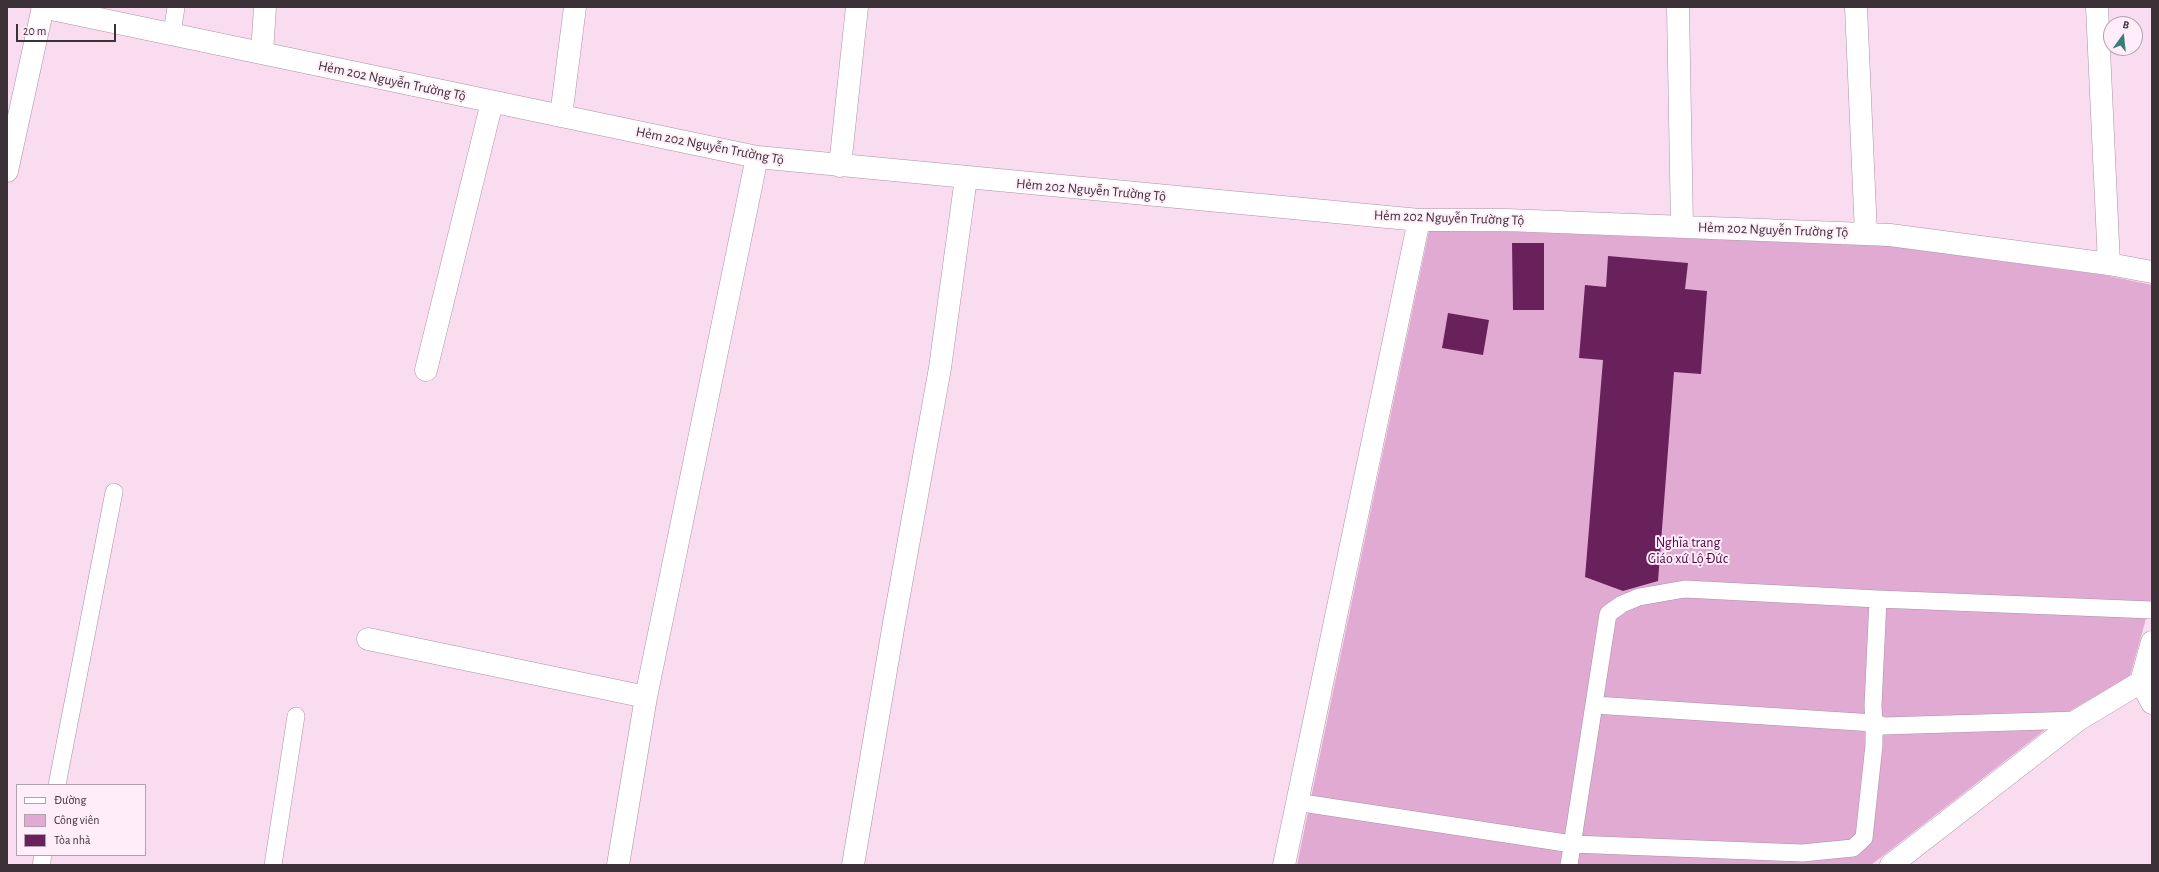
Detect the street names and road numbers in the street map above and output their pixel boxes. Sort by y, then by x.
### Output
street label: Hẻm 202 Nguyễn Trường Tộ [317,57,467,105]
street label: Hẻm 202 Nguyễn Trường Tộ [635,123,785,169]
street label: Hẻm 202 Nguyễn Trường Tộ [1015,175,1167,205]
street label: Hẻm 202 Nguyễn Trường Tộ [1374,207,1524,229]
street label: Hẻm 202 Nguyễn Trường Tộ [1698,219,1848,241]

